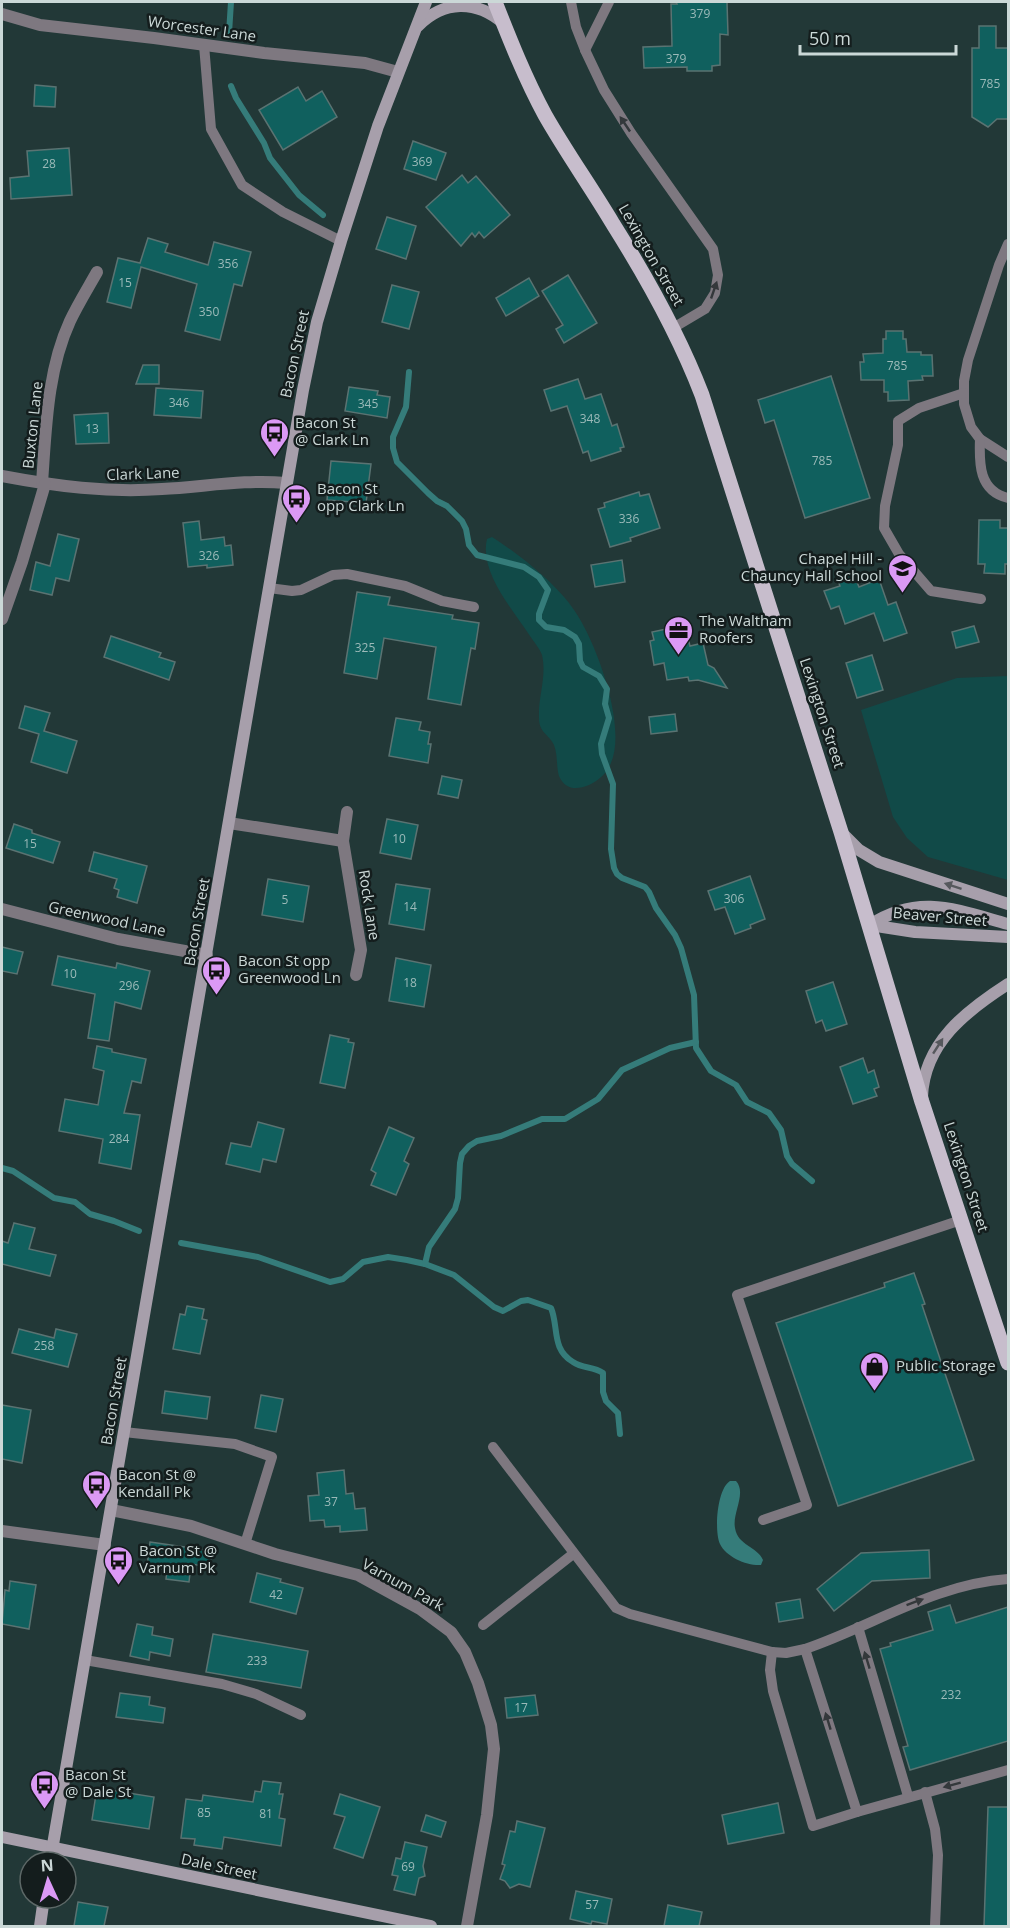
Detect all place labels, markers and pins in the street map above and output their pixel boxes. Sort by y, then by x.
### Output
place label: Bacon St @ Clark Ln [295,412,369,449]
bus stop icon: Bacon St @ Clark Ln [258,416,290,458]
place label: Bacon St opp Clark Ln [317,478,405,515]
bus stop icon: Bacon St opp Clark Ln [280,482,312,524]
place label: Chapel Hill - Chauncy Hall School [741,548,882,585]
school or university icon: Chapel Hill - Chauncy Hall School [887,552,919,594]
place label: The Waltham Roofers [699,610,792,647]
office icon: The Waltham Roofers [662,614,694,656]
place label: Bacon St opp Greenwood Ln [238,950,341,987]
bus stop icon: Bacon St opp Greenwood Ln [201,954,233,996]
shop icon: Public Storage [859,1350,891,1392]
place label: Public Storage [896,1355,996,1375]
place label: Bacon St @ Kendall Pk [118,1464,196,1501]
bus stop icon: Bacon St @ Kendall Pk [81,1468,113,1510]
place label: Bacon St @ Varnum Pk [139,1540,217,1577]
bus stop icon: Bacon St @ Varnum Pk [102,1544,134,1586]
place label: Bacon St @ Dale St [65,1764,131,1801]
bus stop icon: Bacon St @ Dale St [28,1768,60,1810]

